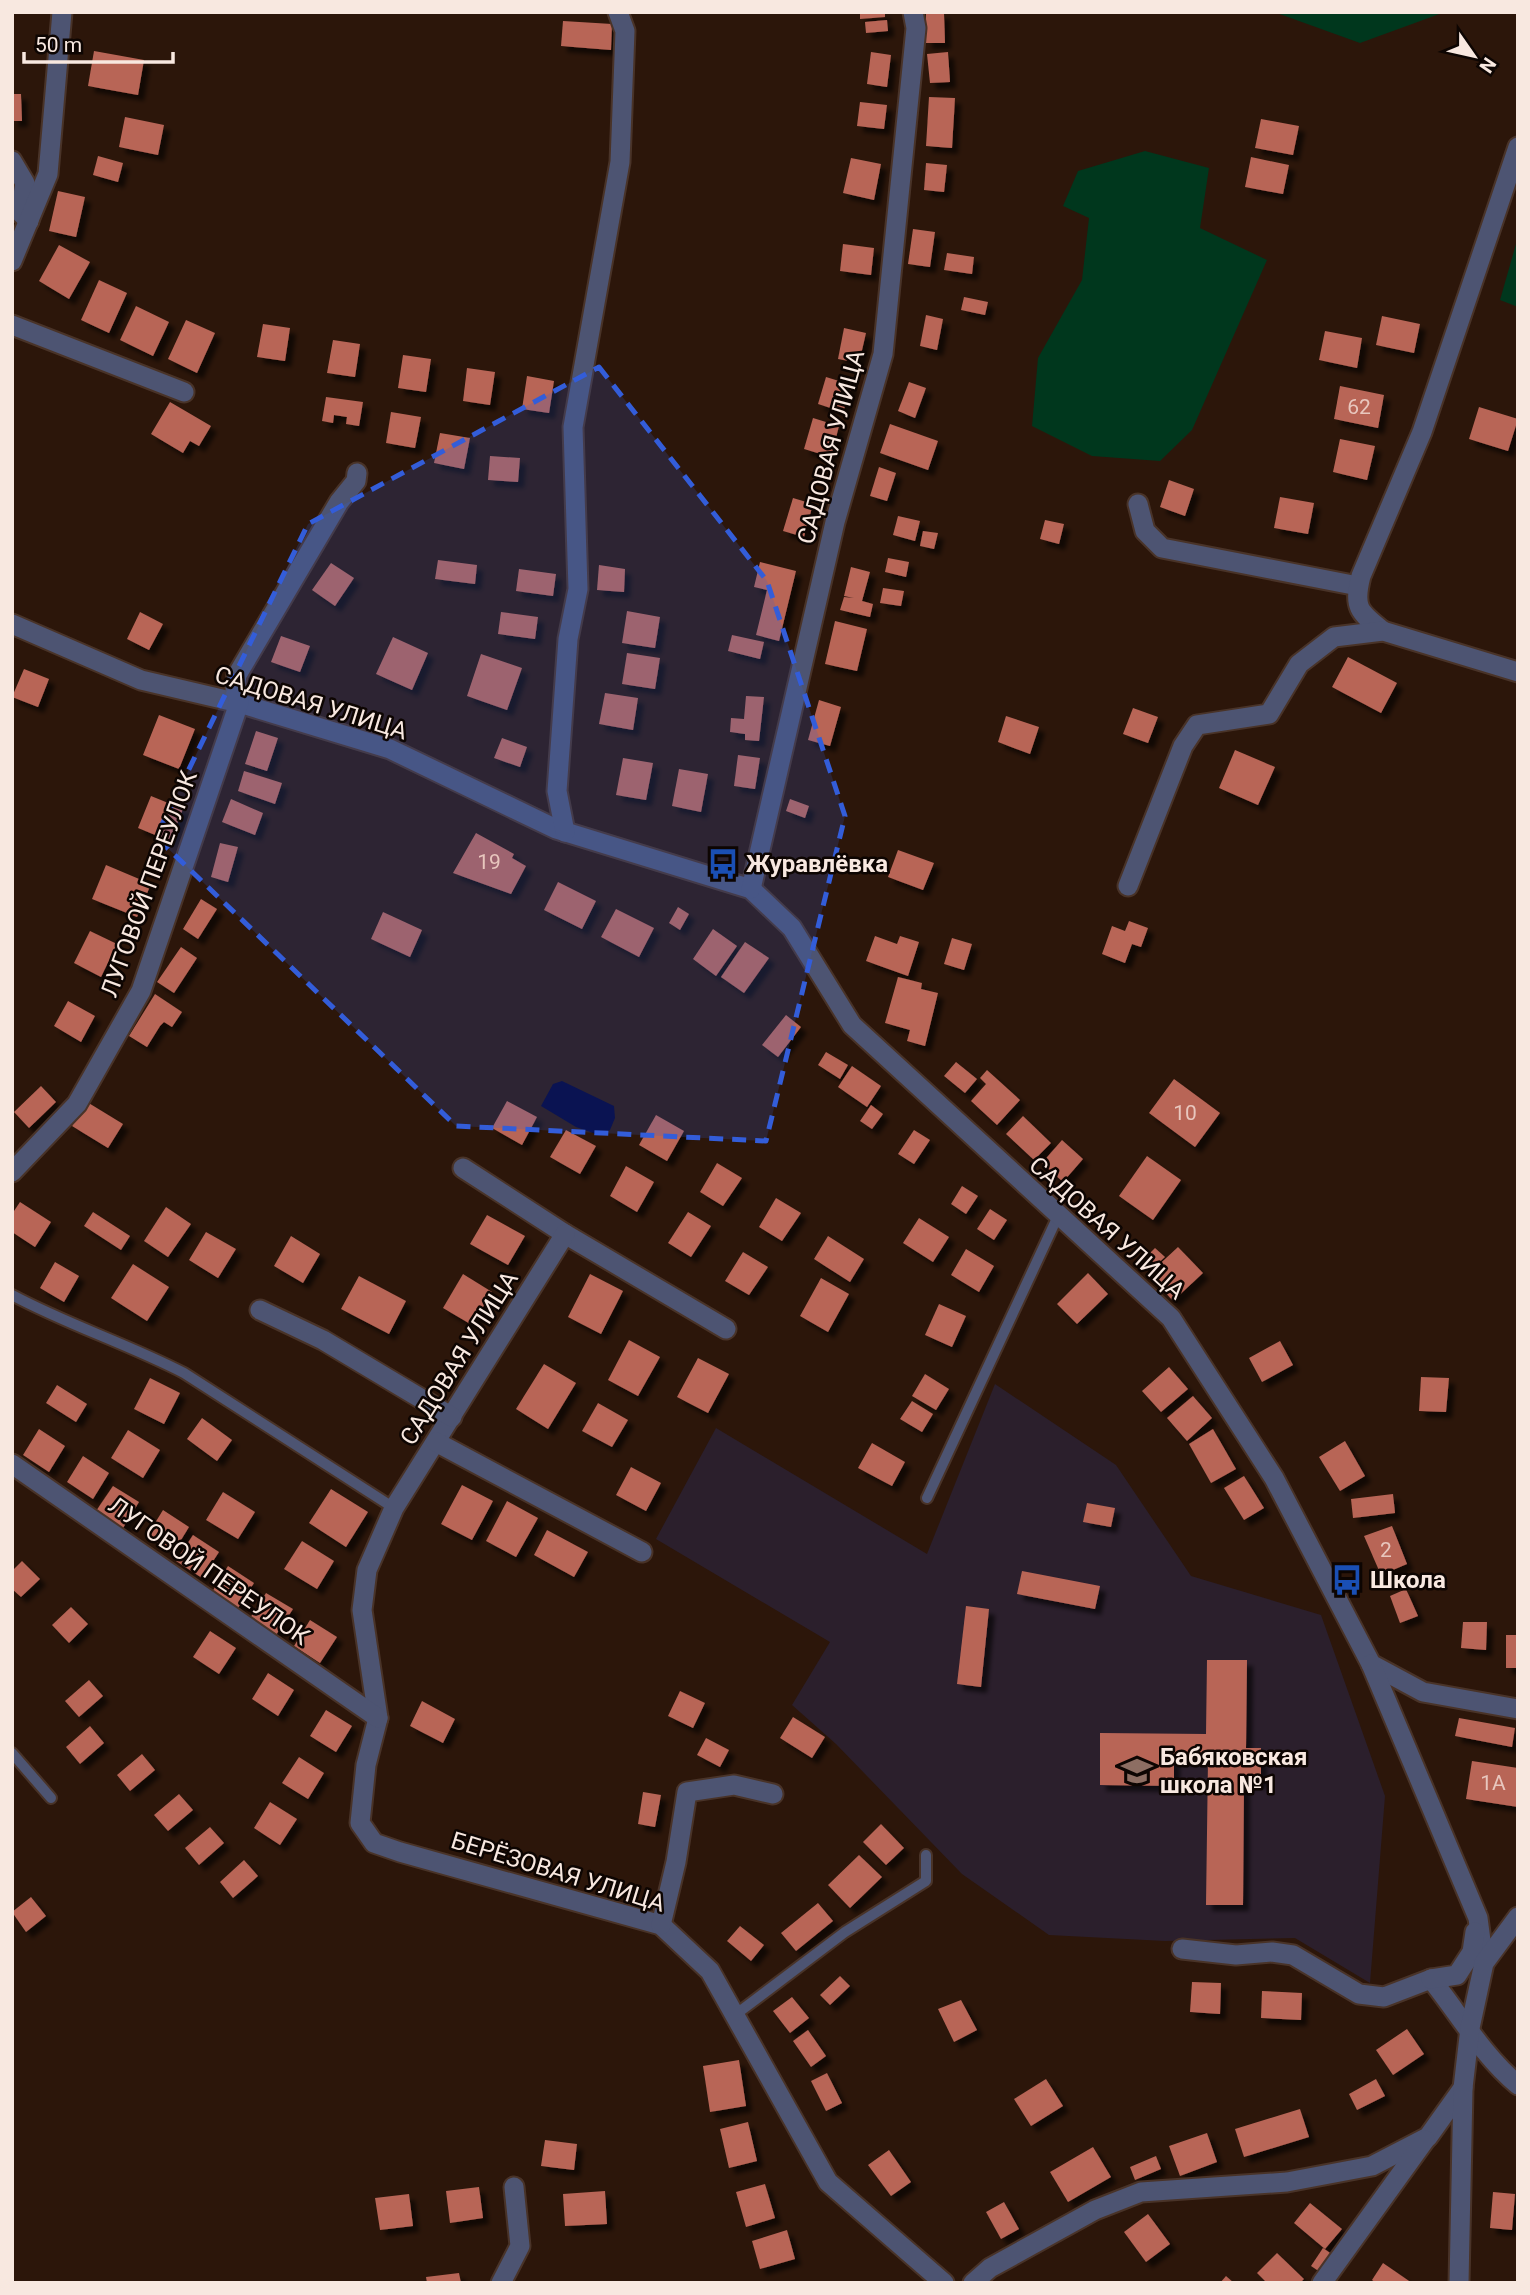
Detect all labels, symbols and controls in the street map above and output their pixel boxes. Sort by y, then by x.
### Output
scale bar [24,21,173,65]
north arrow [1439,21,1509,91]
text: 50 m [35,33,82,57]
text: N [1474,53,1501,77]
street label: САДОВАЯ УЛИЦА [792,347,870,547]
house number: 62 [1347,395,1371,419]
street label: САДОВАЯ УЛИЦА [211,660,411,746]
street label: ЛУГОВОЙ ПЕРЕУЛОК [95,767,203,1001]
bus stop icon: Журавлёвка [706,847,740,881]
house number: 19 [477,850,501,874]
place label: Журавлёвка [746,850,888,878]
house number: 10 [1173,1101,1197,1125]
street label: САДОВАЯ УЛИЦА [1023,1151,1191,1305]
street label: САДОВАЯ УЛИЦА [394,1266,524,1450]
street label: ЛУГОВОЙ ПЕРЕУЛОК [103,1491,315,1651]
house number: 2 [1380,1538,1392,1562]
bus stop icon: Школа [1330,1563,1364,1597]
place label: Школа [1370,1566,1446,1594]
place label: Бабяковская школа №1 [1160,1743,1307,1799]
school or university icon: Бабяковская школа №1 [1120,1754,1154,1788]
house number: 1А [1480,1771,1506,1795]
street label: БЕРЁЗОВАЯ УЛИЦА [448,1826,669,1918]

